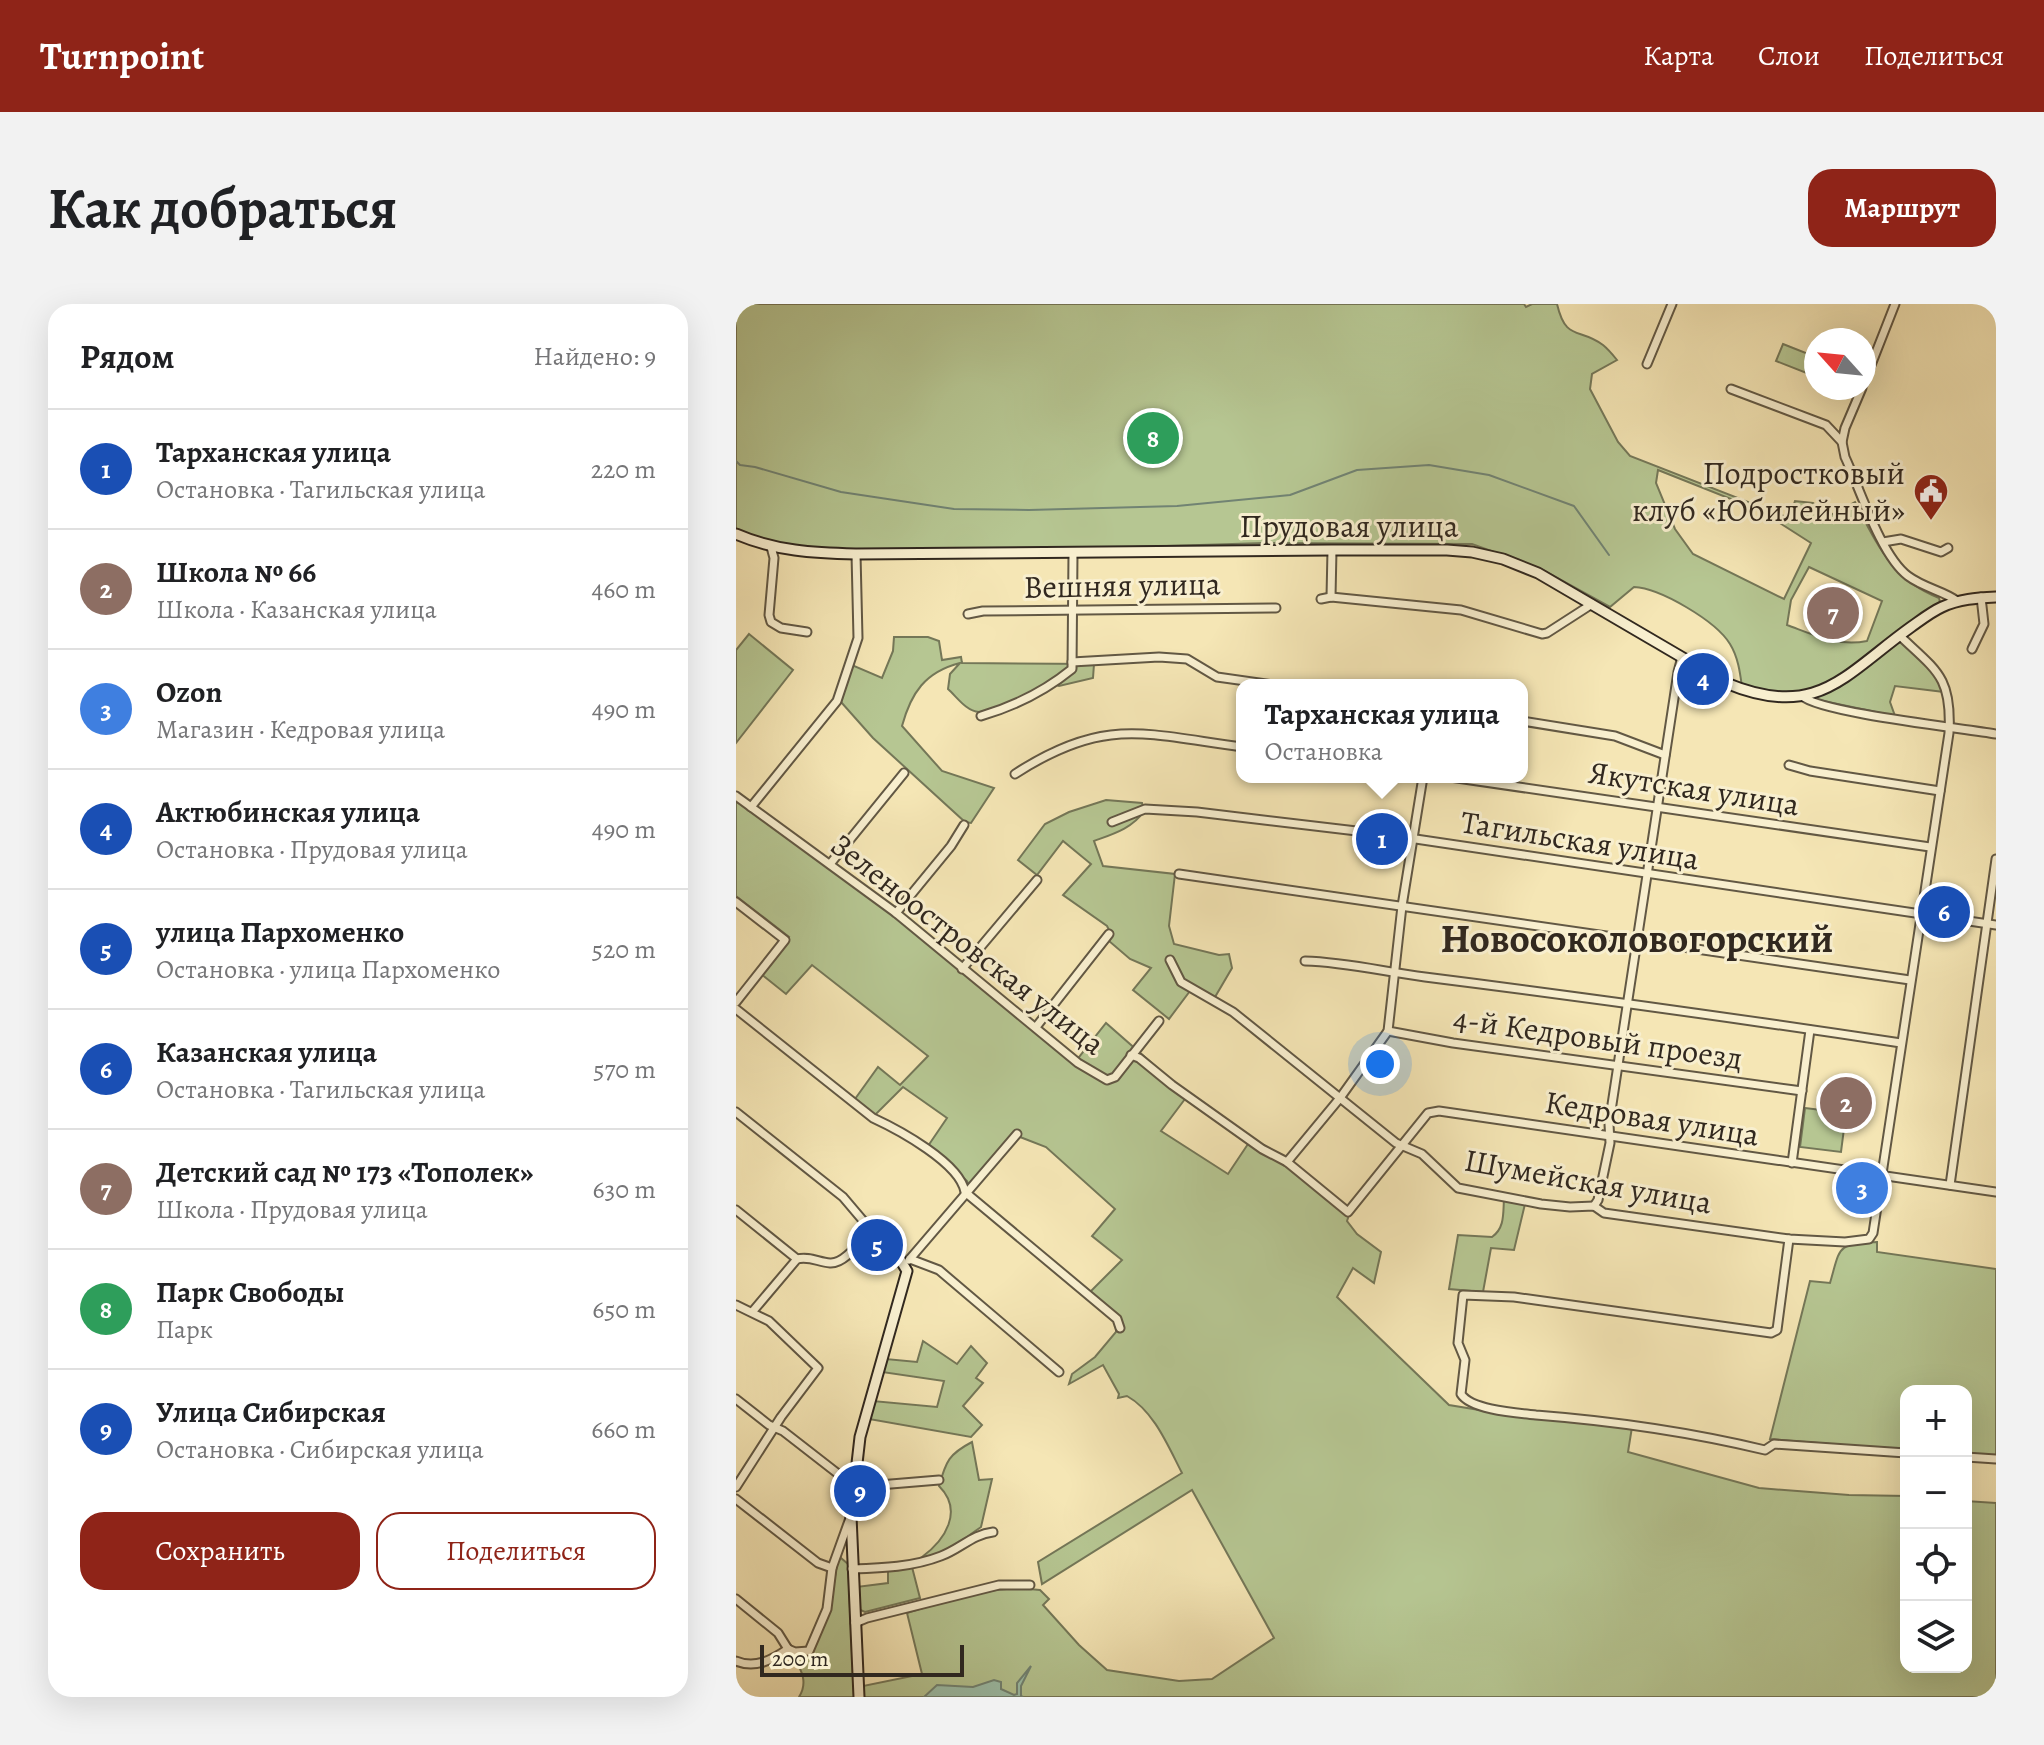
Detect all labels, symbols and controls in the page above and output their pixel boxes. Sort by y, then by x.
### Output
text: Turnpoint [40,30,204,82]
text: Карта [1643,37,1714,75]
text: Слои [1758,37,1820,75]
text: Поделиться [1864,37,2004,75]
button: Маршрут [1808,169,1996,247]
text: Как добраться [48,170,397,246]
north arrow [1804,328,1876,400]
text: Рядом [80,333,174,380]
text: Найдено: 9 [534,339,656,374]
pin: 8 [1127,408,1179,468]
text: Тарханская улица [156,432,391,472]
place label: Подростковый клуб «Юбилейный» [1632,451,1905,532]
text: 1 [101,452,111,487]
text: 220 m [591,452,656,487]
text: Остановка · Тагильская улица [156,472,485,507]
public building icon: Подростковый клуб «Юбилейный» [1912,472,1950,522]
street label: Прудовая улица [1240,504,1459,548]
text: Школа № 66 [156,552,316,592]
street label: Вешняя улица [1023,561,1221,609]
text: 2 [100,572,112,607]
text: 460 m [592,572,656,607]
pin: 7 [1807,583,1859,643]
text: Школа · Казанская улица [156,592,437,627]
pin: 4 [1677,649,1729,709]
text: Ozon [156,672,222,712]
popup [1236,679,1528,783]
text: 3 [100,692,112,727]
text: 490 m [592,692,656,727]
text: Тарханская улица [1264,694,1500,734]
text: Магазин · Кедровая улица [156,712,445,747]
text: Остановка [1264,734,1383,769]
street label: Якутская улица [1586,750,1803,826]
text: Актюбинская улица [156,792,420,832]
street label: Тагильская улица [1458,799,1703,881]
pin: 1 [1356,809,1408,869]
text: 4 [100,812,112,847]
text: 490 m [592,812,656,847]
street label: Зеленоостровская улица [822,823,1115,1065]
text: Остановка · Прудовая улица [156,832,468,867]
pin: 6 [1918,882,1970,942]
district label: Новосоколовогорский [1440,911,1834,966]
text: улица Пархоменко [156,912,404,952]
text: 5 [100,932,112,967]
text: 520 m [592,932,656,967]
text: Остановка · улица Пархоменко [156,952,500,987]
street label: 4-й Кедровый проезд [1451,996,1745,1080]
text: Казанская улица [156,1032,377,1072]
your location [1360,1044,1400,1084]
text: 6 [100,1052,112,1087]
text: 570 m [593,1052,656,1087]
text: Остановка · Тагильская улица [156,1072,485,1107]
pin: 2 [1820,1073,1872,1133]
street label: Кедровая улица [1542,1079,1762,1157]
street label: Шумейская улица [1461,1138,1715,1224]
text: Детский сад № 173 «Тополек» [156,1152,533,1192]
pin: 3 [1836,1158,1888,1218]
text: 7 [100,1172,112,1207]
text: 630 m [593,1172,656,1207]
text: Школа · Прудовая улица [156,1192,428,1227]
pin: 5 [851,1215,903,1275]
text: Парк Свободы [156,1272,344,1312]
text: 8 [100,1292,112,1327]
text: 650 m [592,1292,656,1327]
text: Парк [156,1312,213,1347]
map controls [1900,1385,1972,1673]
button: + [1900,1385,1972,1457]
text: Улица Сибирская [156,1392,386,1432]
text: 9 [100,1412,112,1447]
text: 660 m [591,1412,656,1447]
text: Остановка · Сибирская улица [156,1432,484,1467]
button: − [1900,1457,1972,1529]
pin: 9 [834,1461,886,1521]
button: Сохранить [80,1512,360,1590]
button: Поделиться [376,1512,656,1590]
button: locate [1900,1529,1972,1601]
button: layers [1900,1601,1972,1673]
scale bar [760,1641,964,1677]
text: 200 m [772,1644,829,1674]

